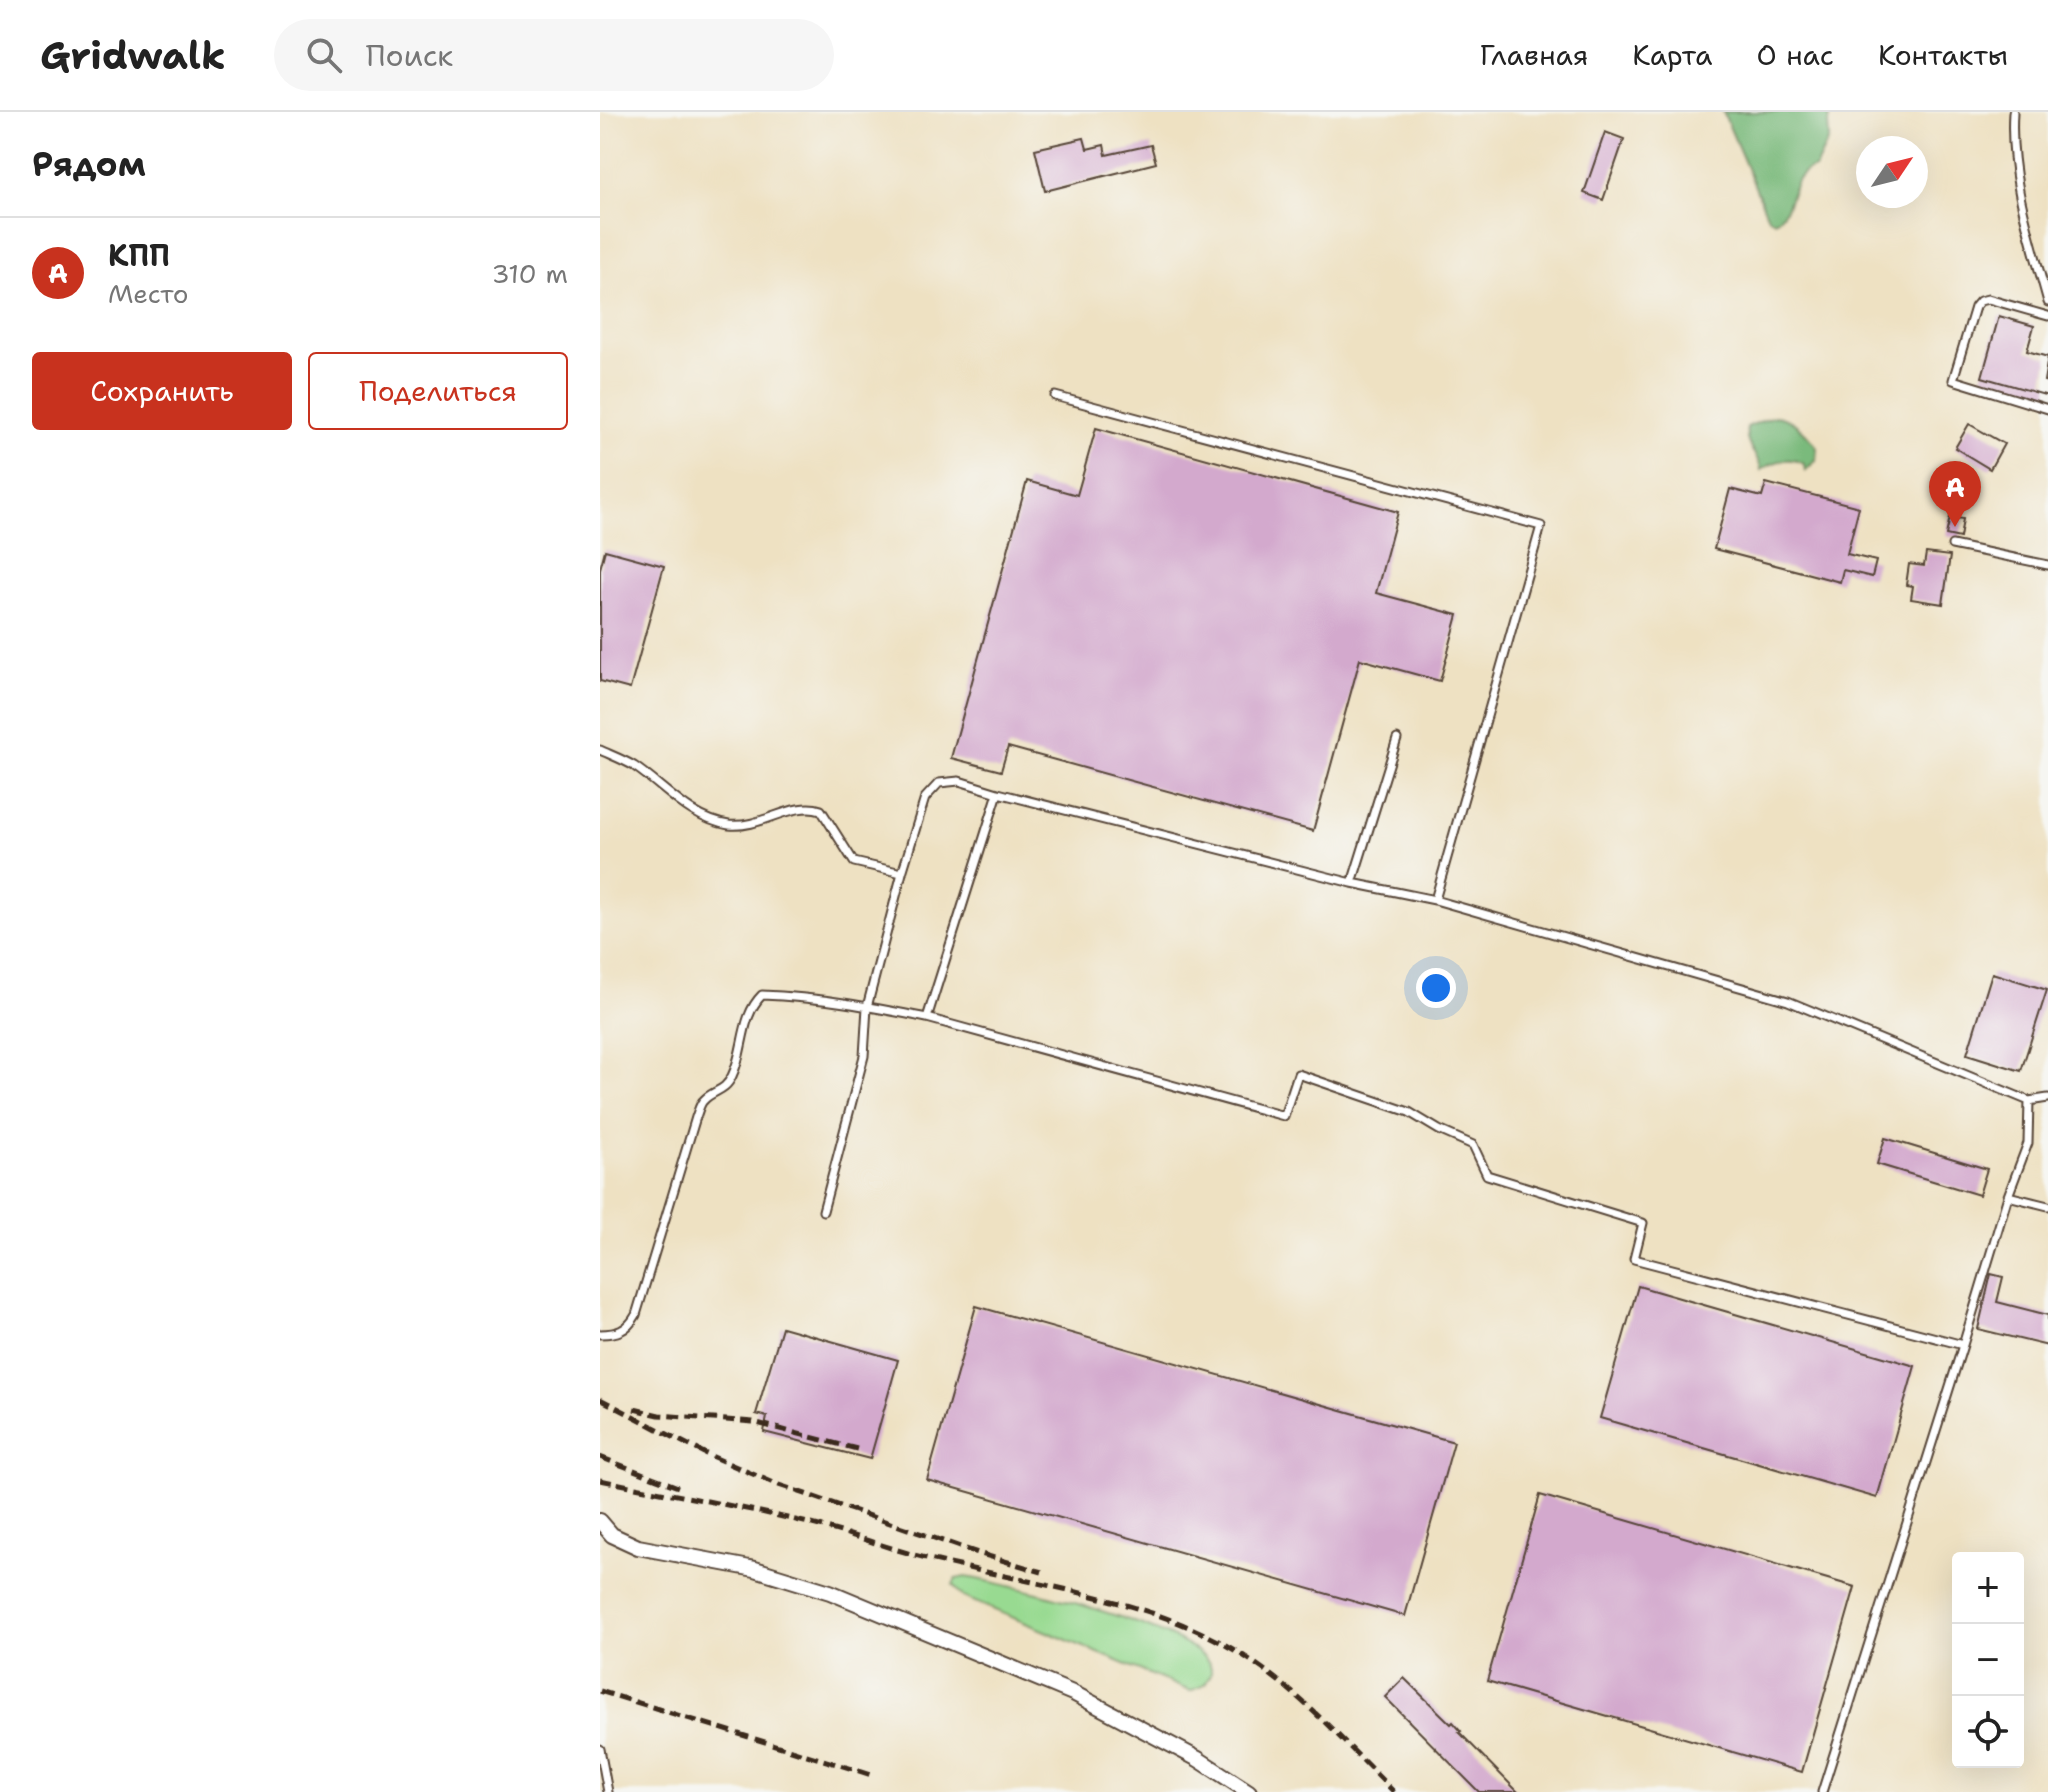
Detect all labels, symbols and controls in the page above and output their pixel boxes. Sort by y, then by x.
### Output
search box [274,19,834,91]
text: Gridwalk [40,30,226,81]
icon: search [302,33,346,77]
text: Поиск [366,35,453,76]
text: Главная [1480,36,1588,74]
text: Карта [1632,36,1712,74]
text: О нас [1756,36,1834,74]
text: Контакты [1878,36,2008,74]
north arrow [1856,136,1928,208]
text: Рядом [32,141,146,187]
text: КПП [108,235,170,276]
text: A [48,256,68,291]
text: 310 m [492,256,568,291]
text: Место [108,276,189,311]
button: Сохранить [32,352,292,430]
button: Поделиться [308,352,568,430]
pin: A [1929,461,1981,527]
your location [1416,968,1456,1008]
map controls [1952,1552,2024,1768]
button: + [1952,1552,2024,1624]
button: − [1952,1624,2024,1696]
button: locate [1952,1696,2024,1768]

